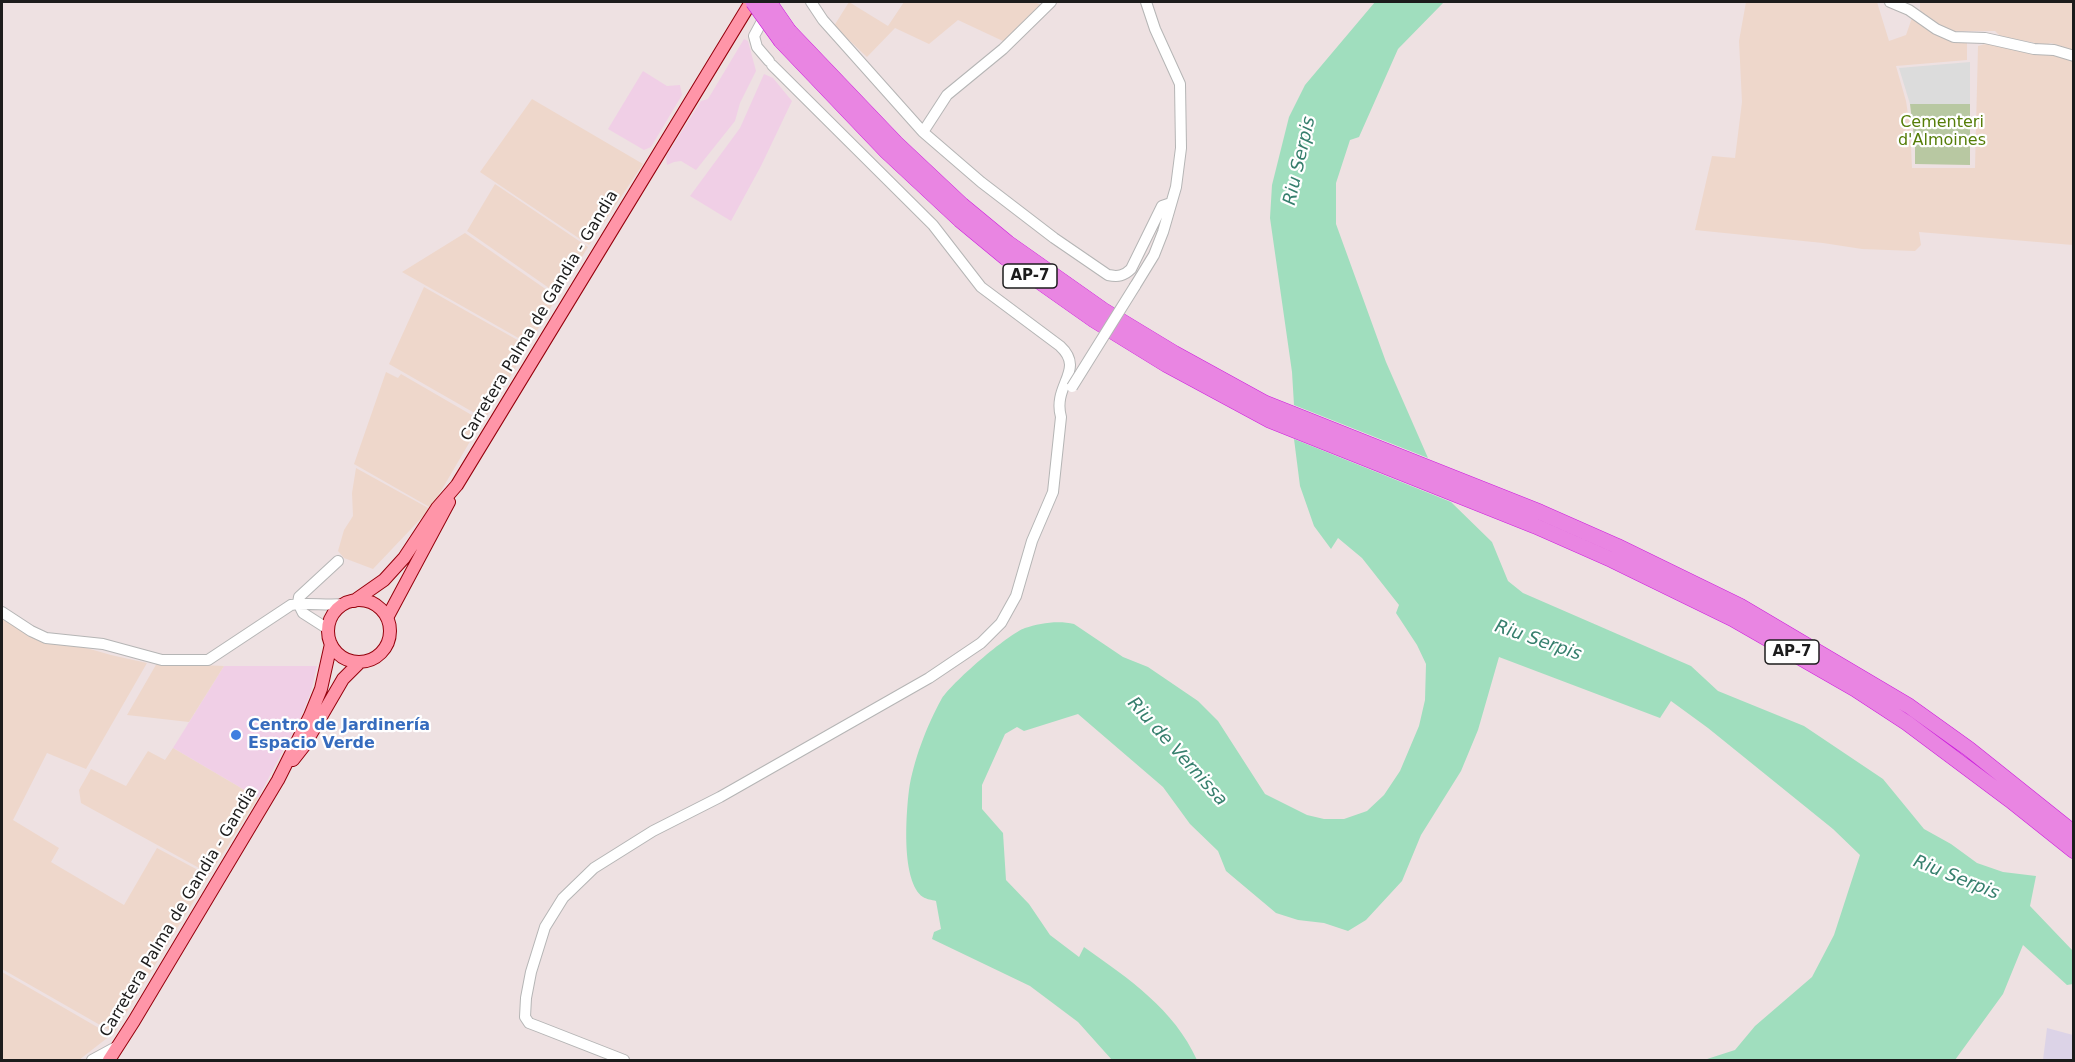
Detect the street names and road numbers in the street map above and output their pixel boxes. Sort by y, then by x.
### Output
street label: Carretera Palma de Gandia - Gandia [457,187,623,445]
road number: AP-7 [1003,264,1057,288]
road number: AP-7 [1765,640,1819,664]
street label: Carretera Palma de Gandia - Gandia [96,783,262,1041]

